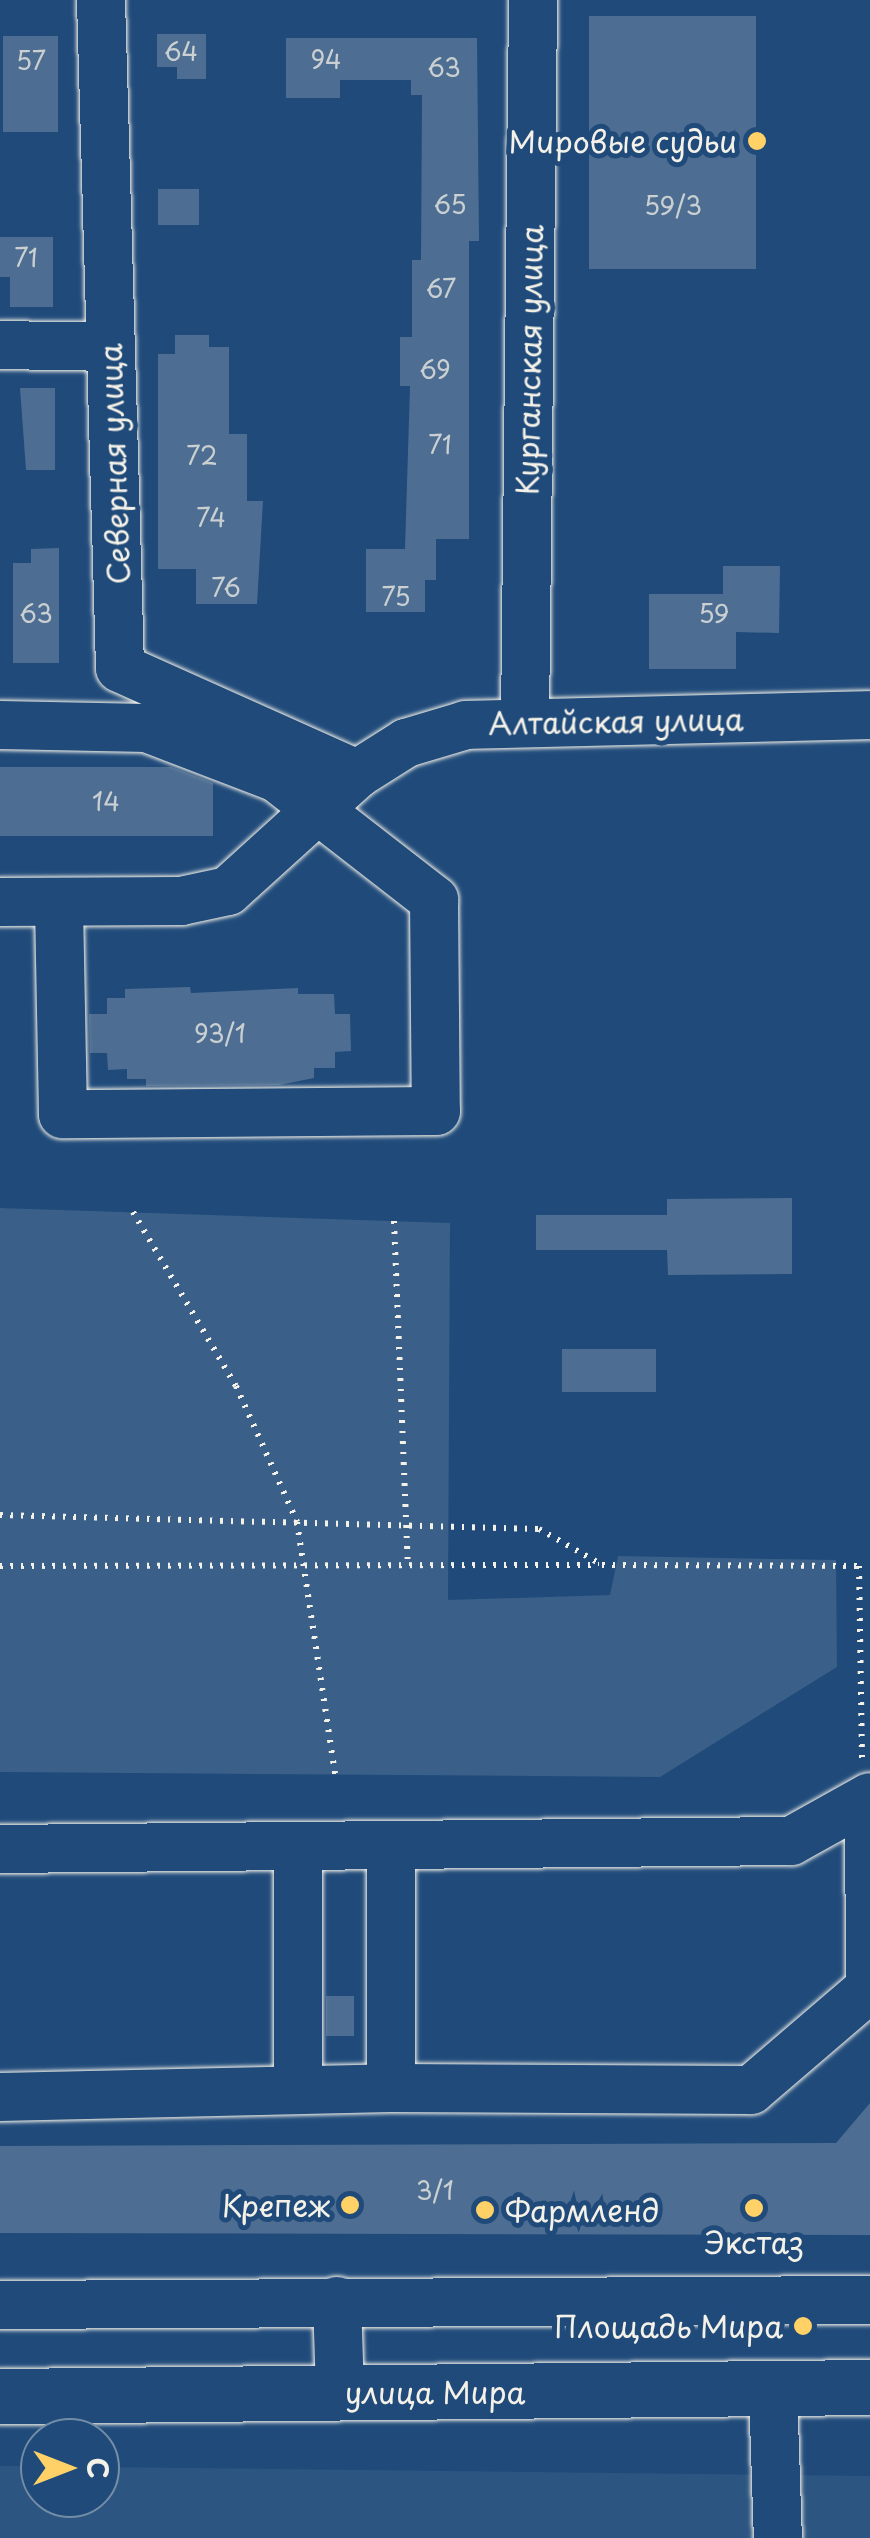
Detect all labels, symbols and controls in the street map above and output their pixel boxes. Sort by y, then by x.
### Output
house number: 64 [164,36,198,66]
house number: 94 [310,44,342,74]
house number: 57 [16,45,46,75]
house number: 63 [427,52,461,82]
place label: Мировые судьи [509,123,737,159]
marker: Мировые судьи [746,130,768,152]
house number: 65 [433,189,467,219]
house number: 59/3 [644,190,702,220]
street label: Курганская улица [509,224,549,496]
house number: 71 [14,242,38,272]
house number: 67 [426,273,456,303]
street label: Северная улица [92,342,136,586]
house number: 69 [419,354,451,384]
house number: 71 [428,429,452,459]
house number: 72 [186,440,218,470]
house number: 74 [196,502,226,532]
house number: 76 [211,572,241,602]
house number: 75 [381,581,411,611]
house number: 63 [19,598,53,628]
house number: 59 [698,598,730,628]
street label: Алтайская улица [487,701,745,741]
house number: 14 [92,786,120,816]
house number: 93/1 [194,1018,246,1048]
house number: 3/1 [416,2175,454,2205]
place label: Крепеж [221,2187,330,2223]
place label: Фармленд [505,2192,659,2228]
marker: Крепеж [339,2194,361,2216]
marker: Экстаз [743,2197,765,2219]
marker: Фармленд [474,2199,496,2221]
place label: Экстаз [704,2224,804,2260]
place label: Площадь Мира [554,2308,783,2344]
marker: Площадь Мира [792,2315,814,2337]
street label: улица Мира [344,2374,526,2410]
north arrow [20,2418,120,2518]
text: С [77,2457,120,2479]

